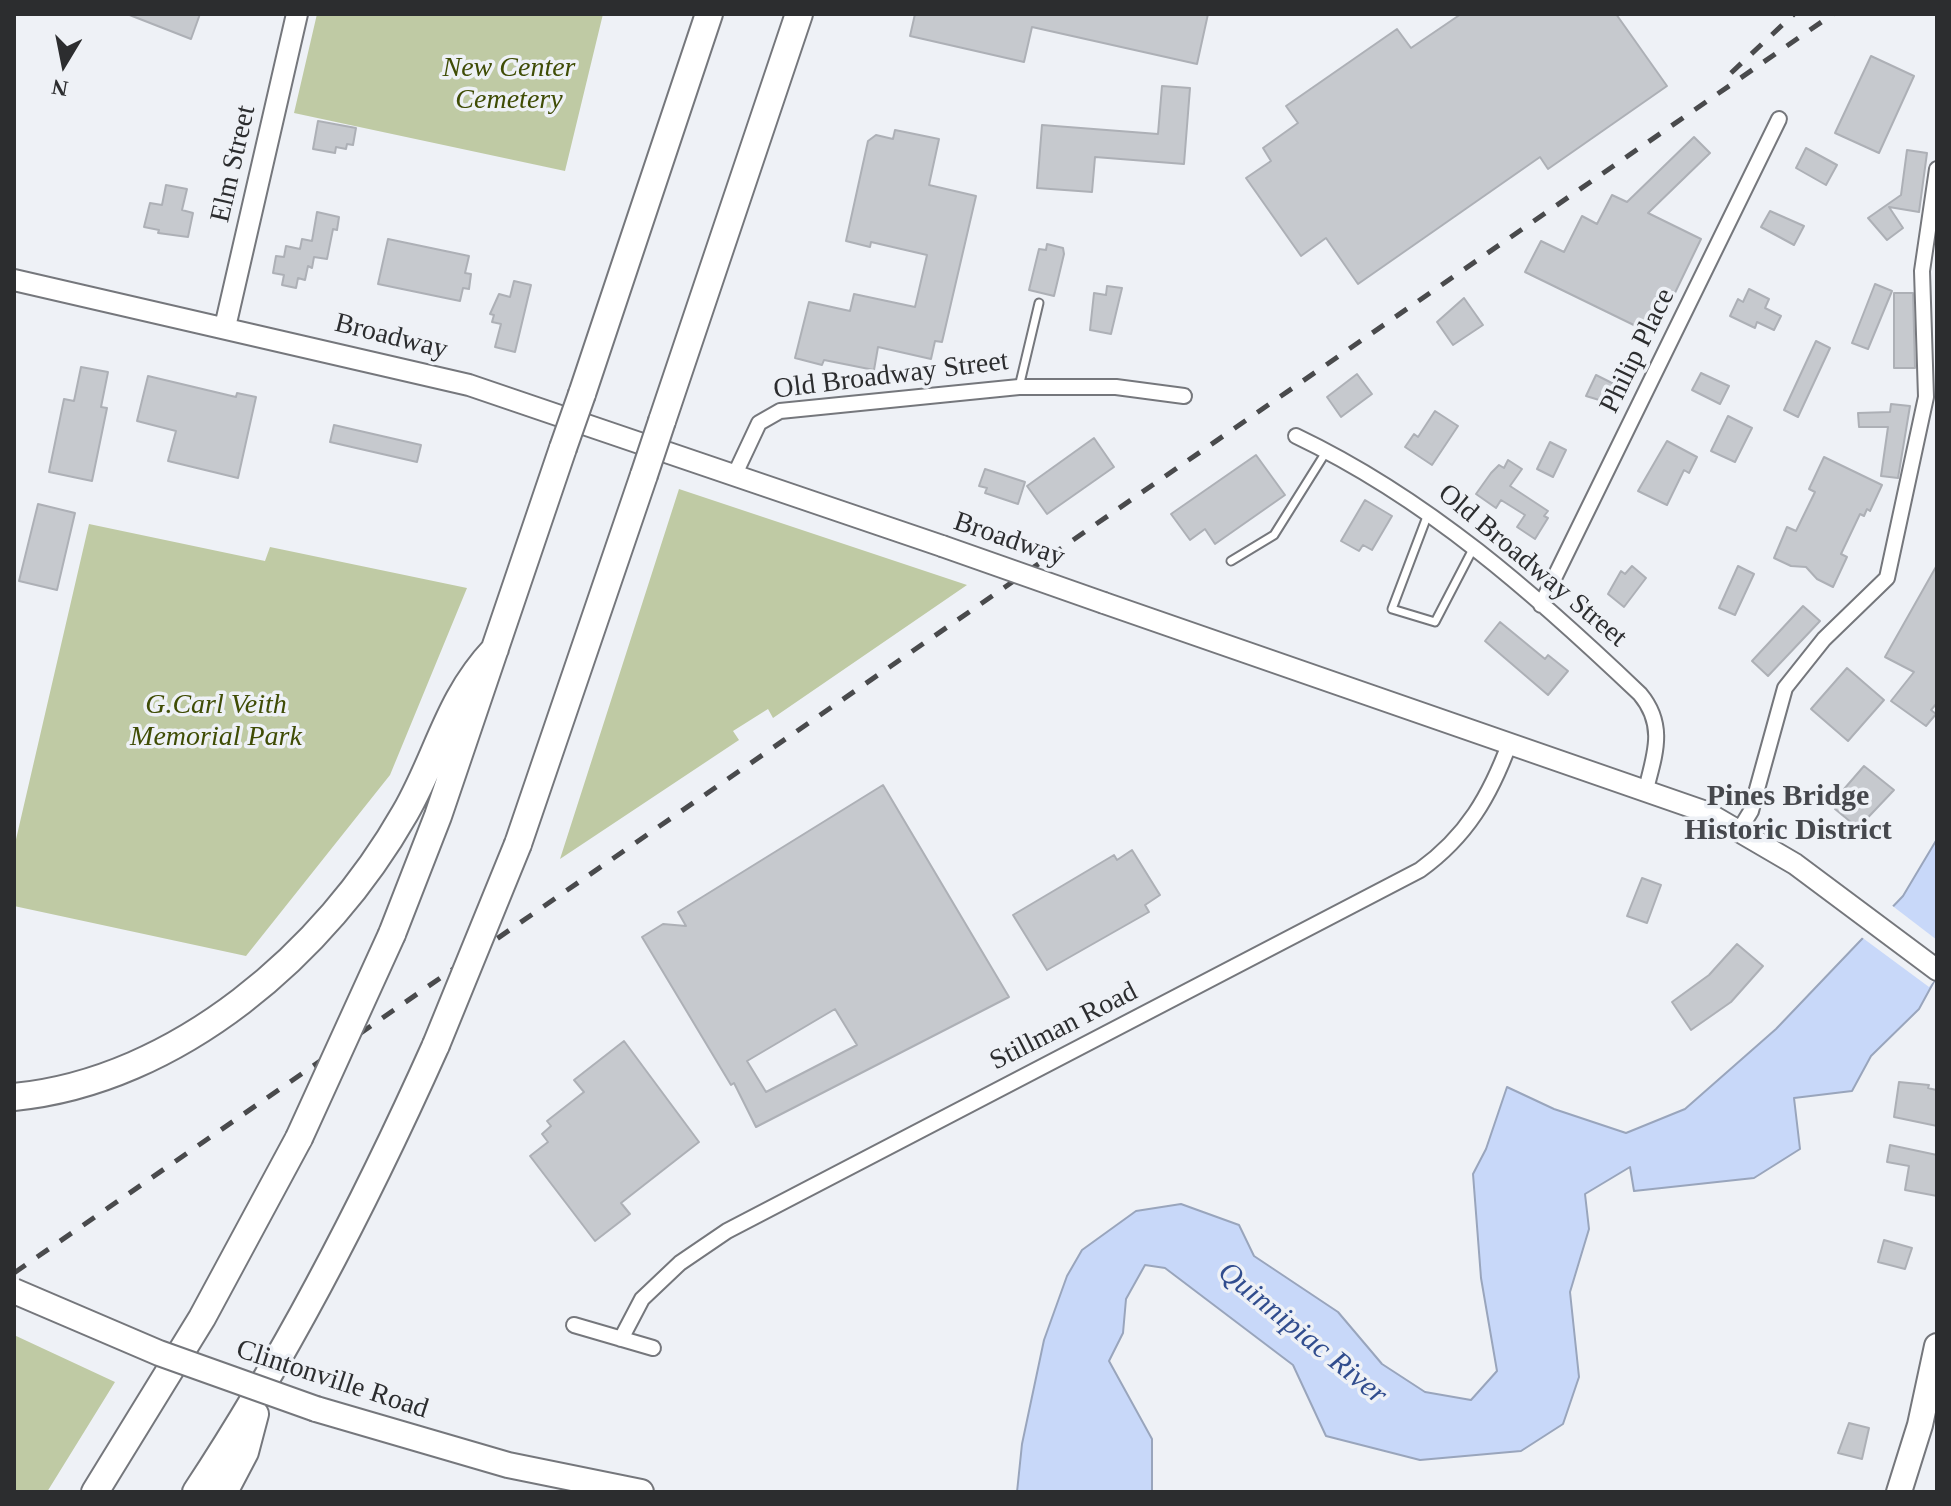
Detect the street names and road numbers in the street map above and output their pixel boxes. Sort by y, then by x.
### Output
street label: Elm Street [204,102,264,226]
street label: Philip Place [1593,283,1683,419]
street label: Broadway [331,307,451,367]
street label: Old Broadway Street [772,345,1010,407]
street label: Old Broadway Street [1431,477,1633,655]
street label: Broadway [949,505,1069,575]
street label: Stillman Road [985,975,1143,1079]
street label: Clintonville Road [232,1333,432,1427]

